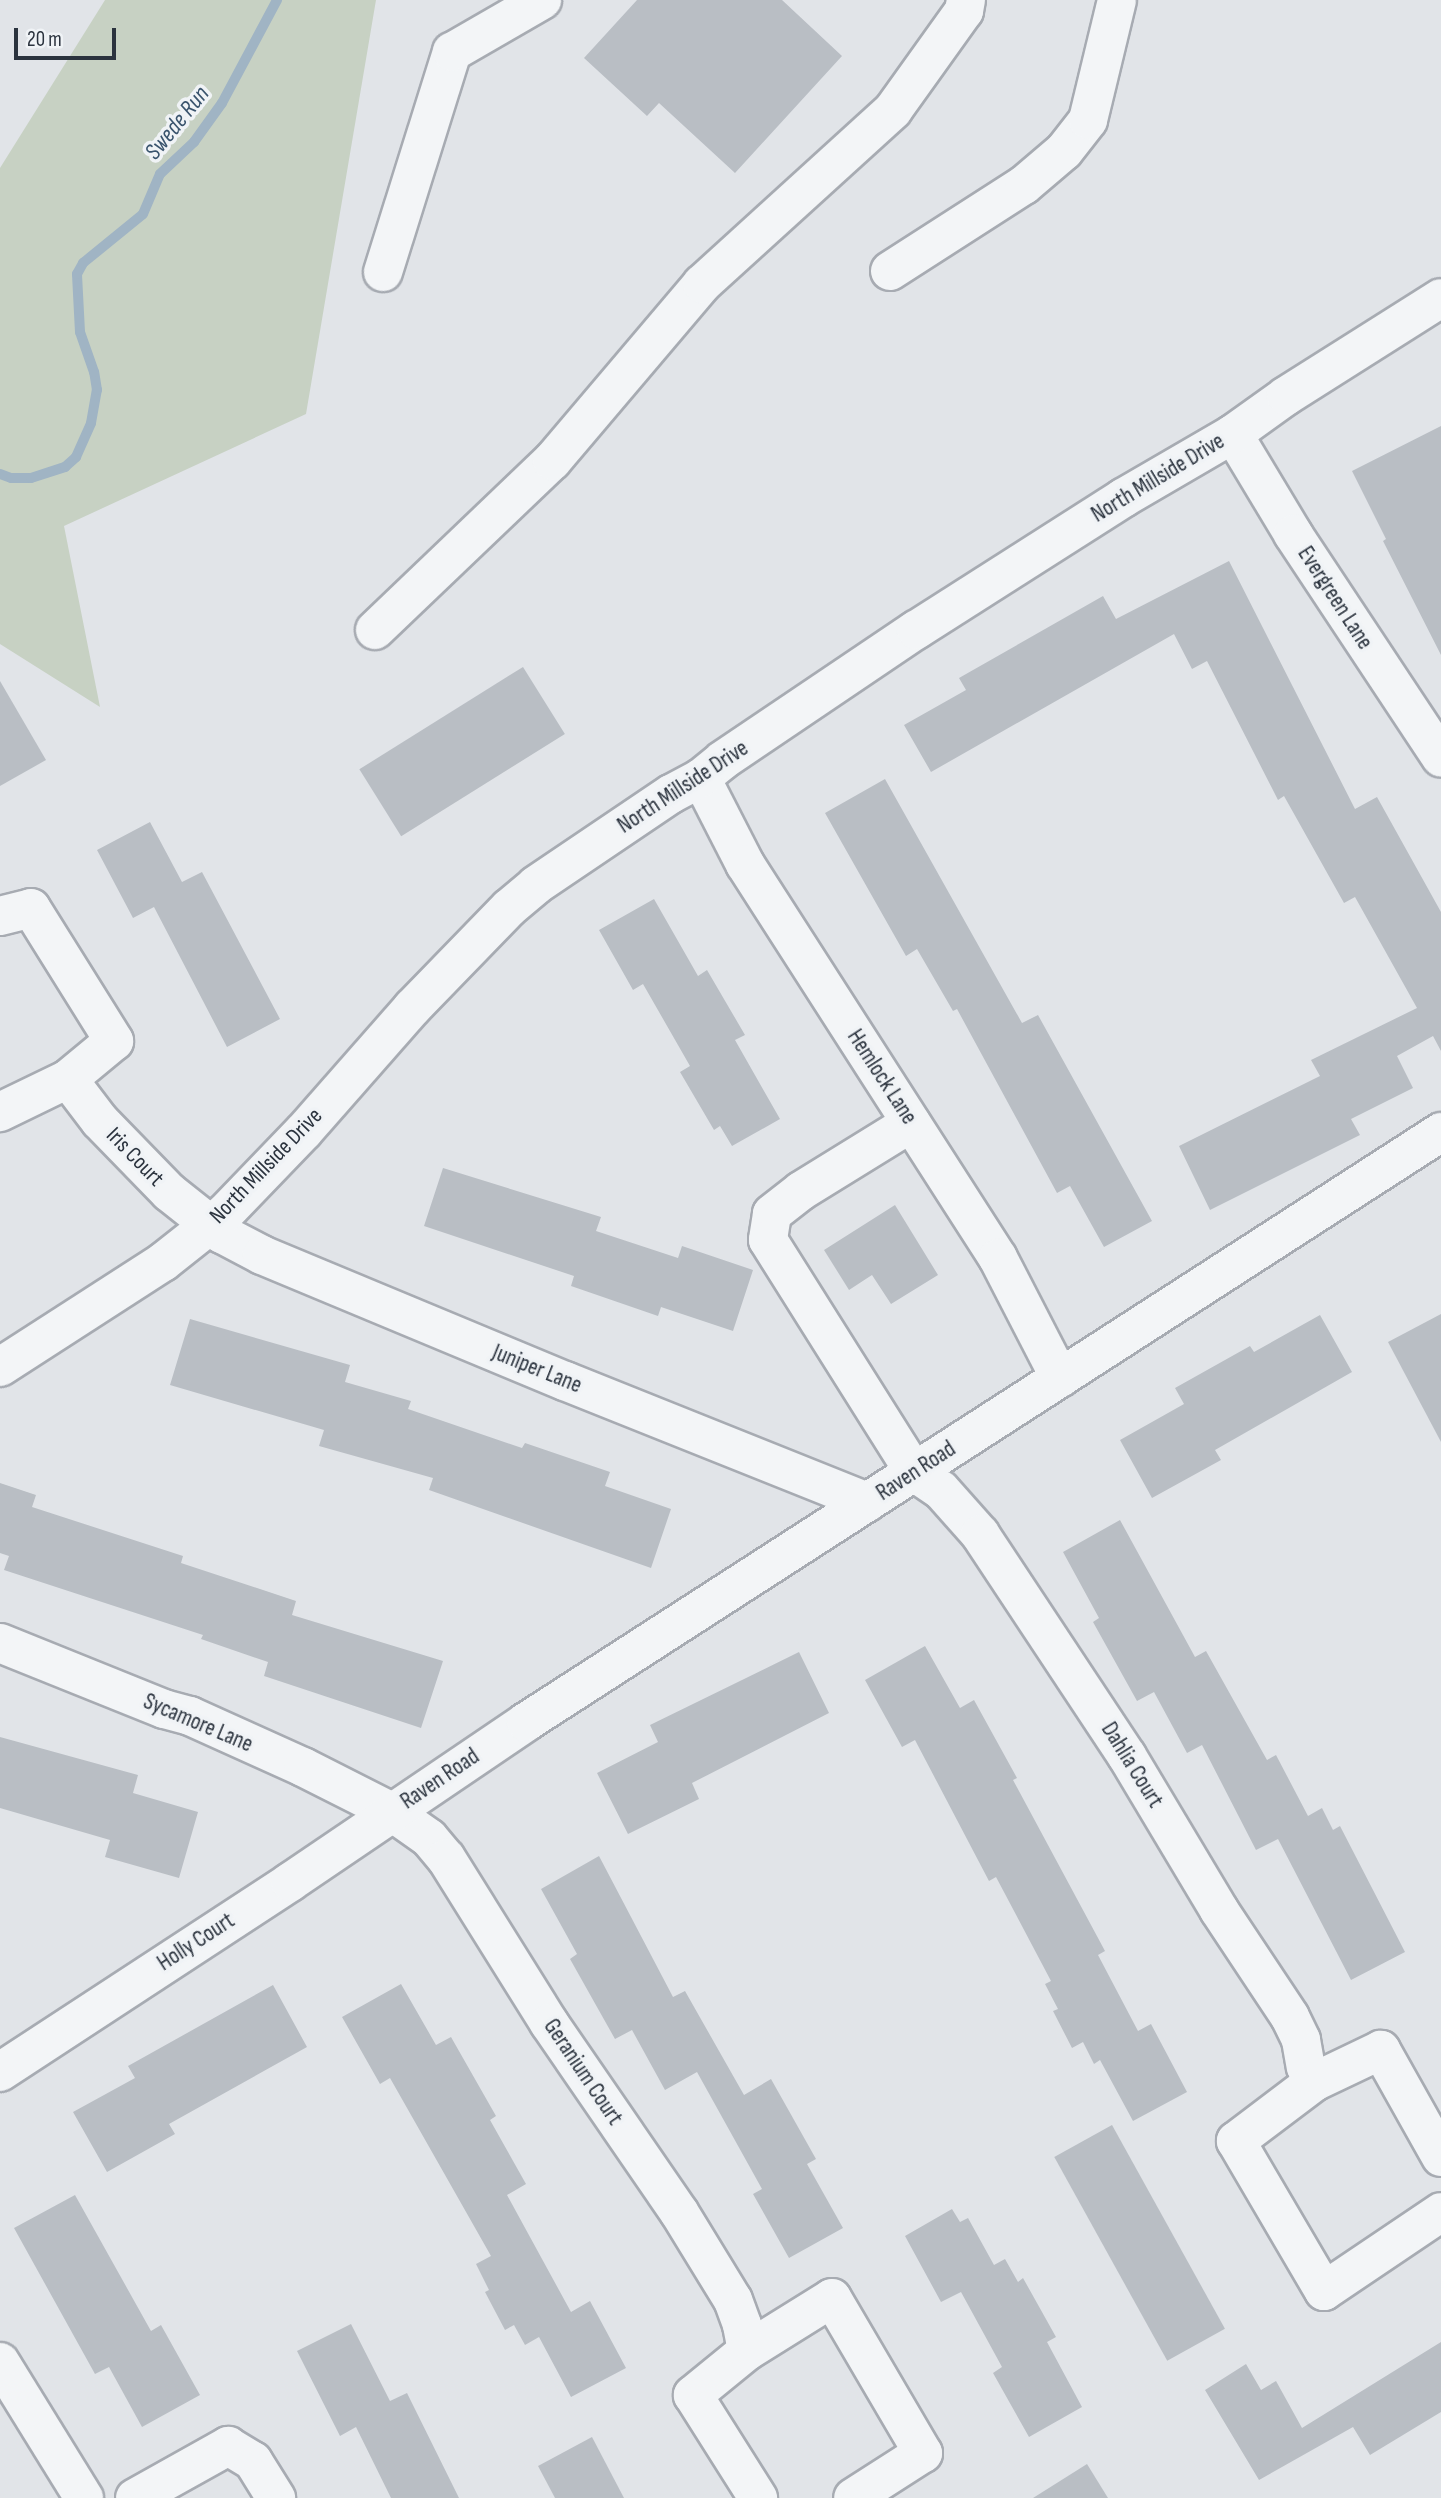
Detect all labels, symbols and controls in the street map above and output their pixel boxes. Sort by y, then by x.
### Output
scale bar [18,14,119,58]
text: 20 m [27,27,62,52]
water label: Swede Run [139,80,215,166]
street label: North Millside Drive [1086,427,1230,529]
street label: Evergreen Lane [1291,541,1379,655]
street label: North Millside Drive [612,734,754,840]
street label: Hemlock Lane [841,1024,923,1130]
street label: North Millside Drive [204,1102,328,1230]
street label: Iris Court [100,1122,170,1192]
street label: Juniper Lane [488,1339,586,1399]
street label: Raven Road [871,1435,961,1507]
street label: Sycamore Lane [139,1688,257,1758]
street label: Dahlia Court [1095,1717,1169,1813]
street label: Raven Road [395,1743,485,1815]
street label: Holly Court [152,1907,240,1977]
street label: Geranium Court [537,2014,629,2130]

